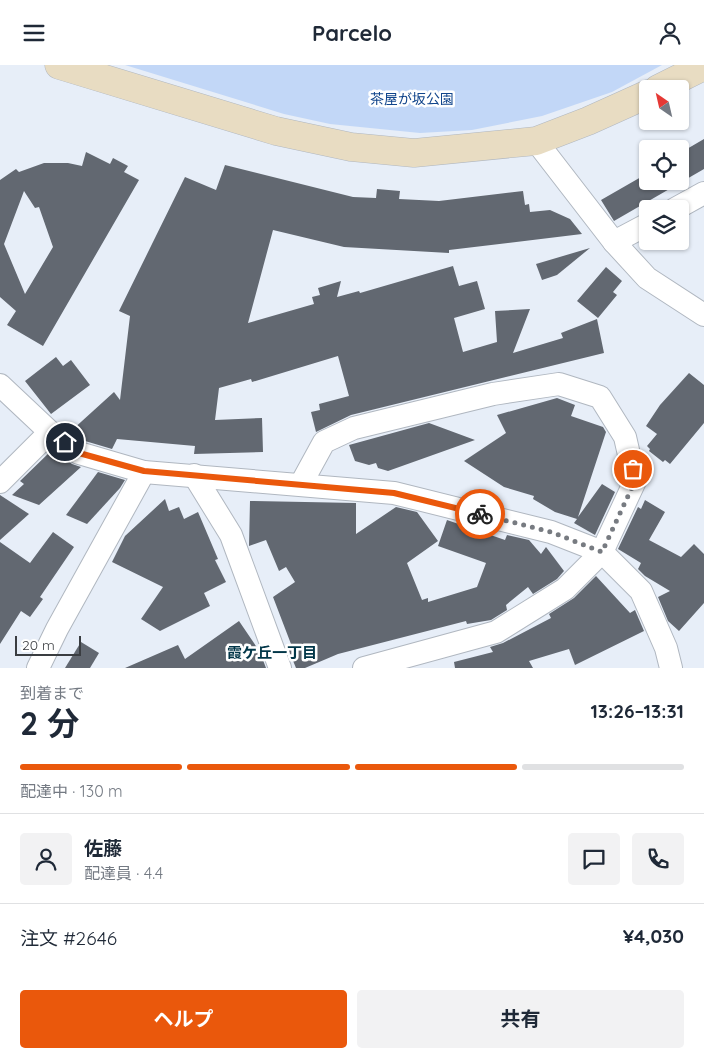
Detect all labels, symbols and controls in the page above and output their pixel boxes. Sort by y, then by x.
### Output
icon: menu [20,19,48,47]
text: Parcelo [312,19,392,47]
icon: person [656,19,684,47]
north arrow [639,80,689,130]
map controls [639,80,689,250]
park label: 茶屋が坂公園 [370,90,454,108]
button: locate [639,140,689,190]
button: layers [639,200,689,250]
pin [44,421,86,463]
icon: home [51,428,79,456]
pin [612,448,654,490]
icon: bag [619,455,647,483]
courier [455,489,505,539]
icon: bike [466,500,494,528]
scale bar [15,633,81,656]
text: 20 m [22,636,55,654]
district label: 霞ケ丘一丁目 [227,643,317,662]
text: 到着まで [20,683,84,703]
text: 13:26–13:31 [590,699,684,723]
text: 2 分 [20,703,79,743]
text: 配達中 · 130 m [20,781,123,801]
button: person [20,833,72,885]
button: chat [568,833,620,885]
button: phone [632,833,684,885]
text: 佐藤 [84,836,122,860]
text: 配達員 · 4.4 [84,863,163,883]
text: ¥4,030 [623,924,684,948]
text: 注文 #2646 [20,926,117,950]
button: ヘルプ [20,990,347,1048]
button: 共有 [357,990,684,1048]

